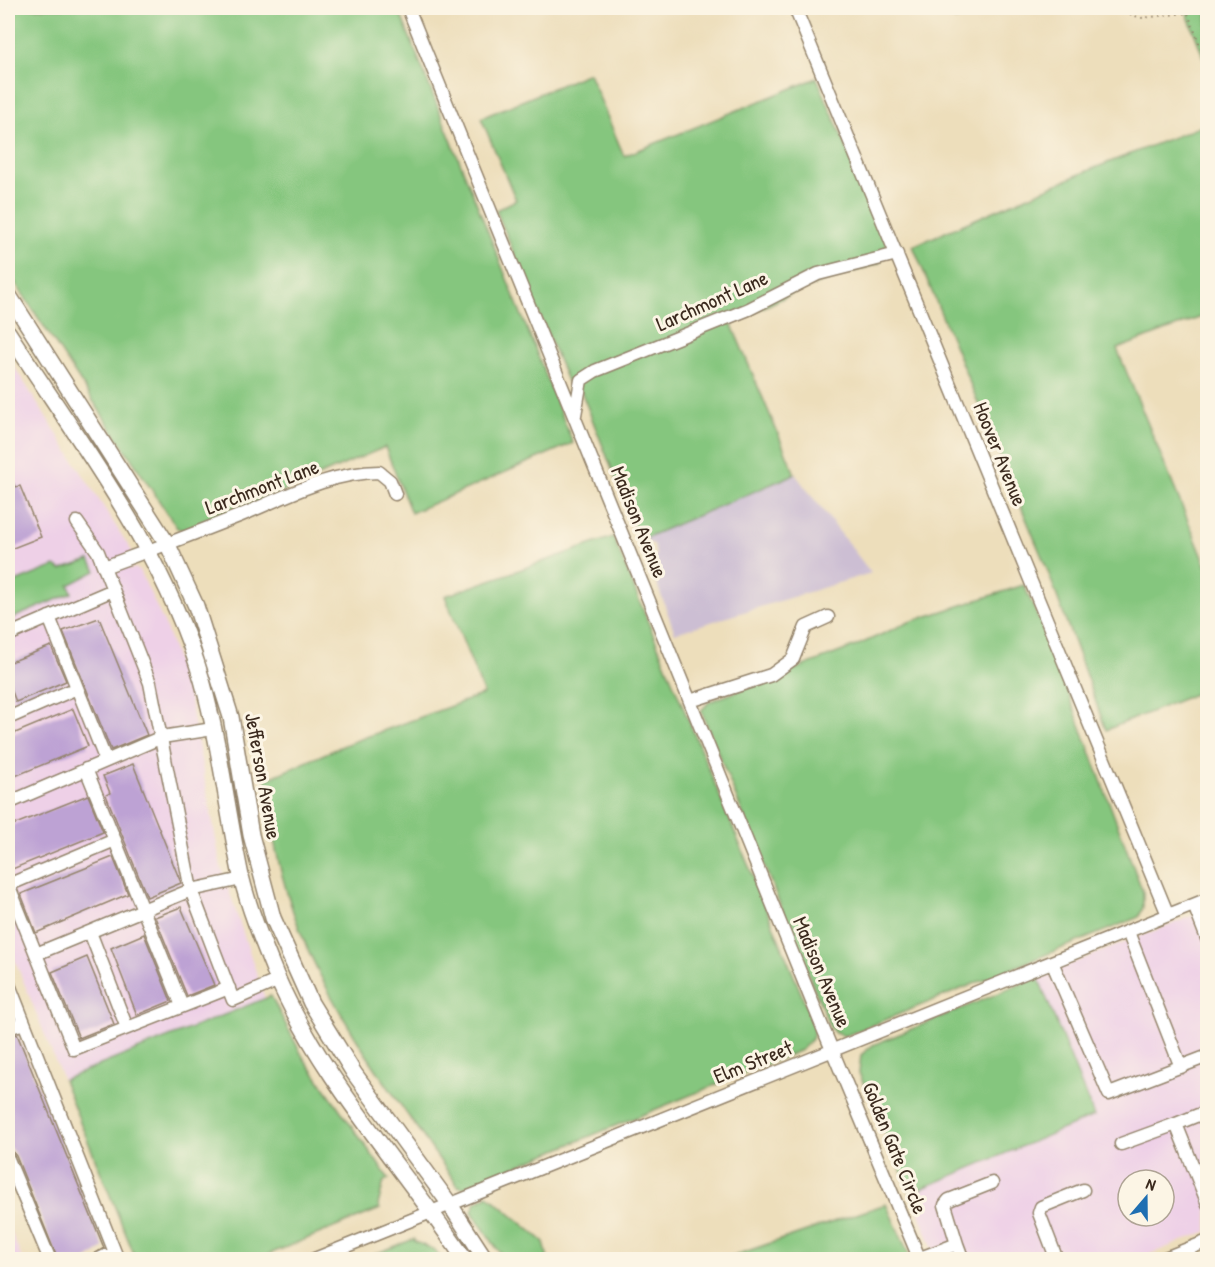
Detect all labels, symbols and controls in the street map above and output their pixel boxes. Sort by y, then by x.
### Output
street label: Larchmont Lane [651,263,772,338]
street label: Hoover Avenue [966,398,1034,510]
street label: Larchmont Lane [201,452,323,521]
street label: Madison Avenue [604,462,675,582]
street label: Jefferson Avenue [238,710,289,841]
street label: Madison Avenue [786,912,859,1032]
street label: Elm Street [709,1032,797,1091]
street label: Golden Gate Circle [856,1077,935,1218]
north arrow [1116,1168,1176,1228]
text: N [1143,1172,1159,1196]

